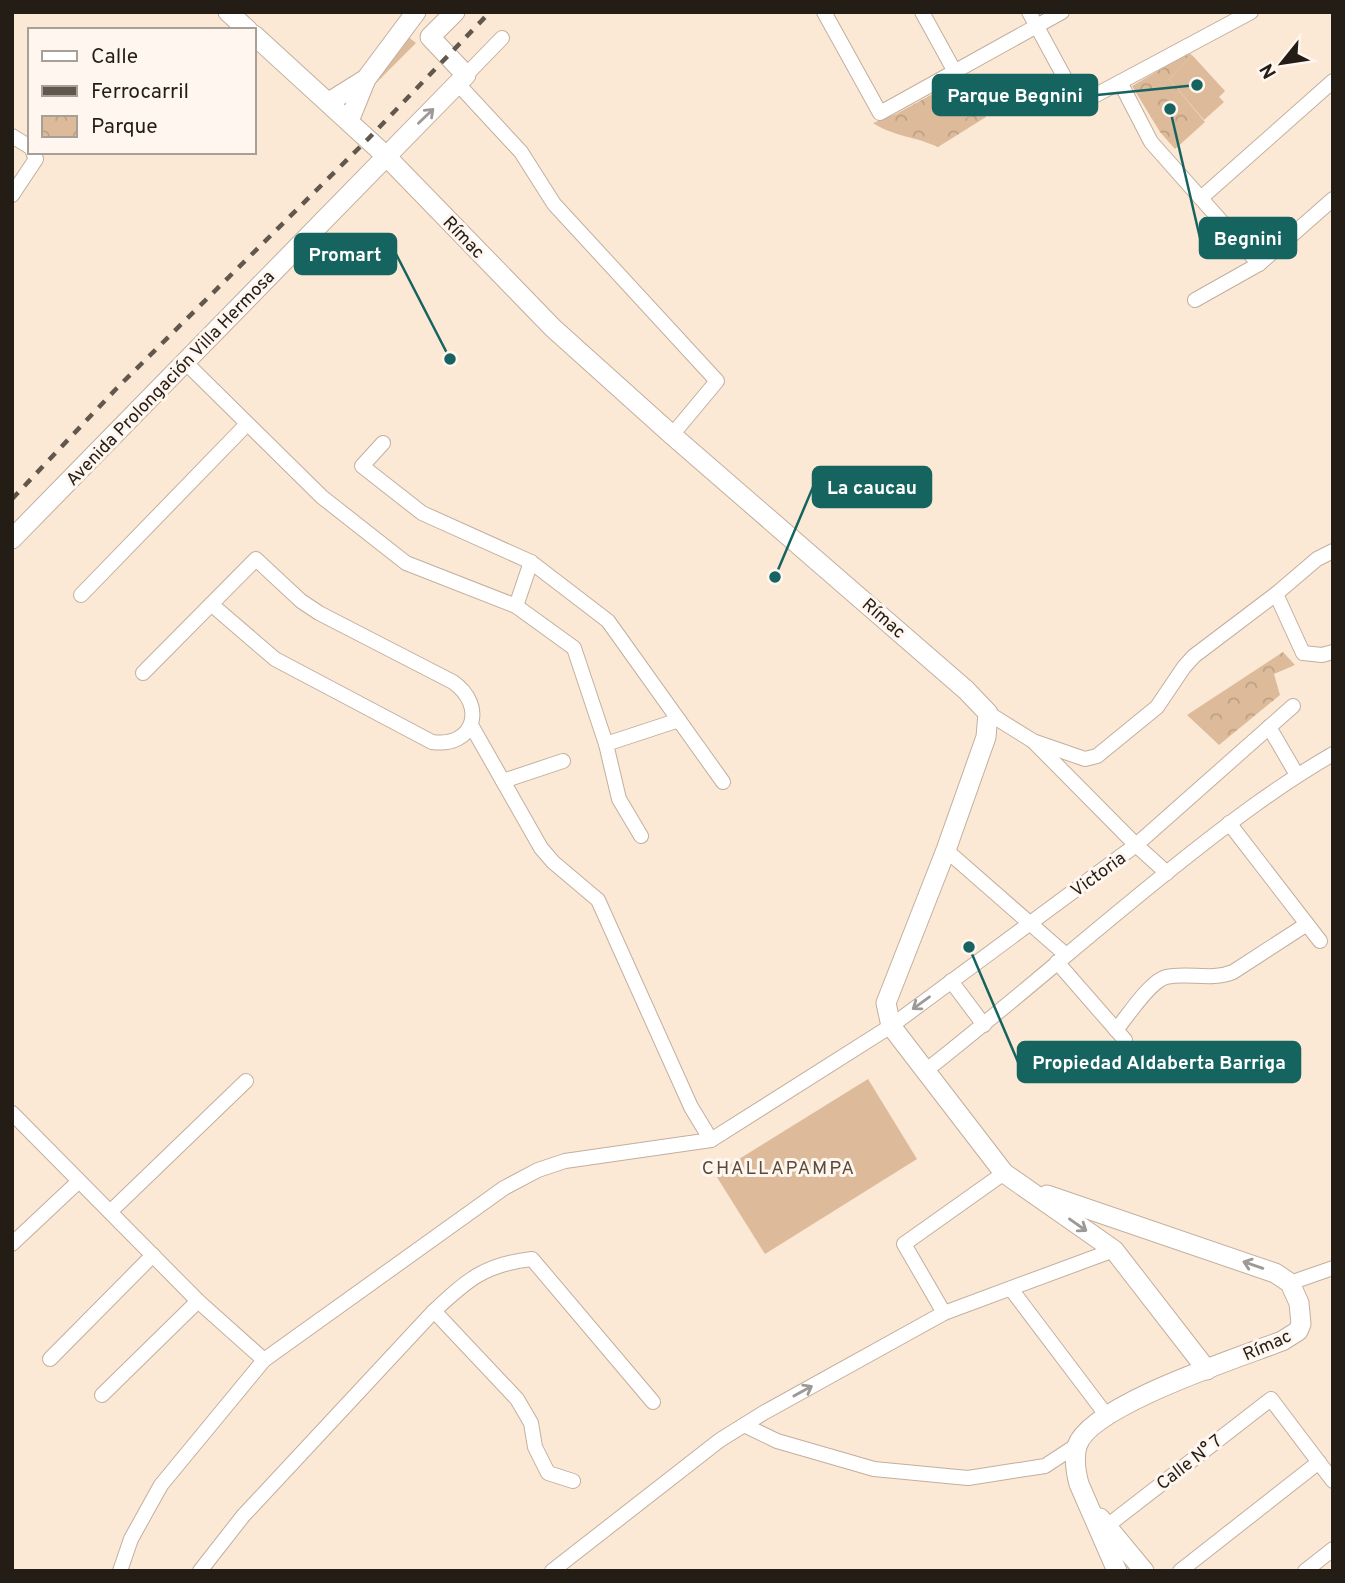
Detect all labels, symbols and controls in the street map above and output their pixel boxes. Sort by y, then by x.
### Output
legend [28,28,256,154]
north arrow [1247,28,1317,98]
text: Calle [91,44,138,71]
text: N [1255,59,1283,82]
callout: Parque Begnini [933,75,1097,115]
text: Ferrocarril [91,79,189,106]
text: Parque Begnini [947,85,1083,109]
one-way arrow [418,108,435,125]
text: Parque [91,114,158,141]
street label: Rímac [437,212,489,264]
callout: Begnini [1200,218,1296,258]
text: Begnini [1214,228,1282,252]
callout: Promart [295,234,396,274]
text: Promart [309,244,381,268]
street label: Avenida Prolongación Villa Hermosa [62,266,280,492]
callout: La caucau [813,467,931,507]
text: La caucau [827,477,917,501]
street label: Rímac [856,594,910,644]
street label: Victoria [1067,847,1131,903]
one-way arrow [912,996,931,1011]
callout: Propiedad Aldaberta Barriga [1018,1042,1300,1082]
text: Propiedad Aldaberta Barriga [1032,1052,1286,1076]
district label: CHALLAPAMPA [702,1157,856,1181]
one-way arrow [1068,1218,1088,1232]
one-way arrow [1243,1258,1265,1270]
street label: Rímac [1240,1326,1295,1367]
one-way arrow [792,1384,813,1397]
street label: Calle N° 7 [1152,1430,1228,1496]

